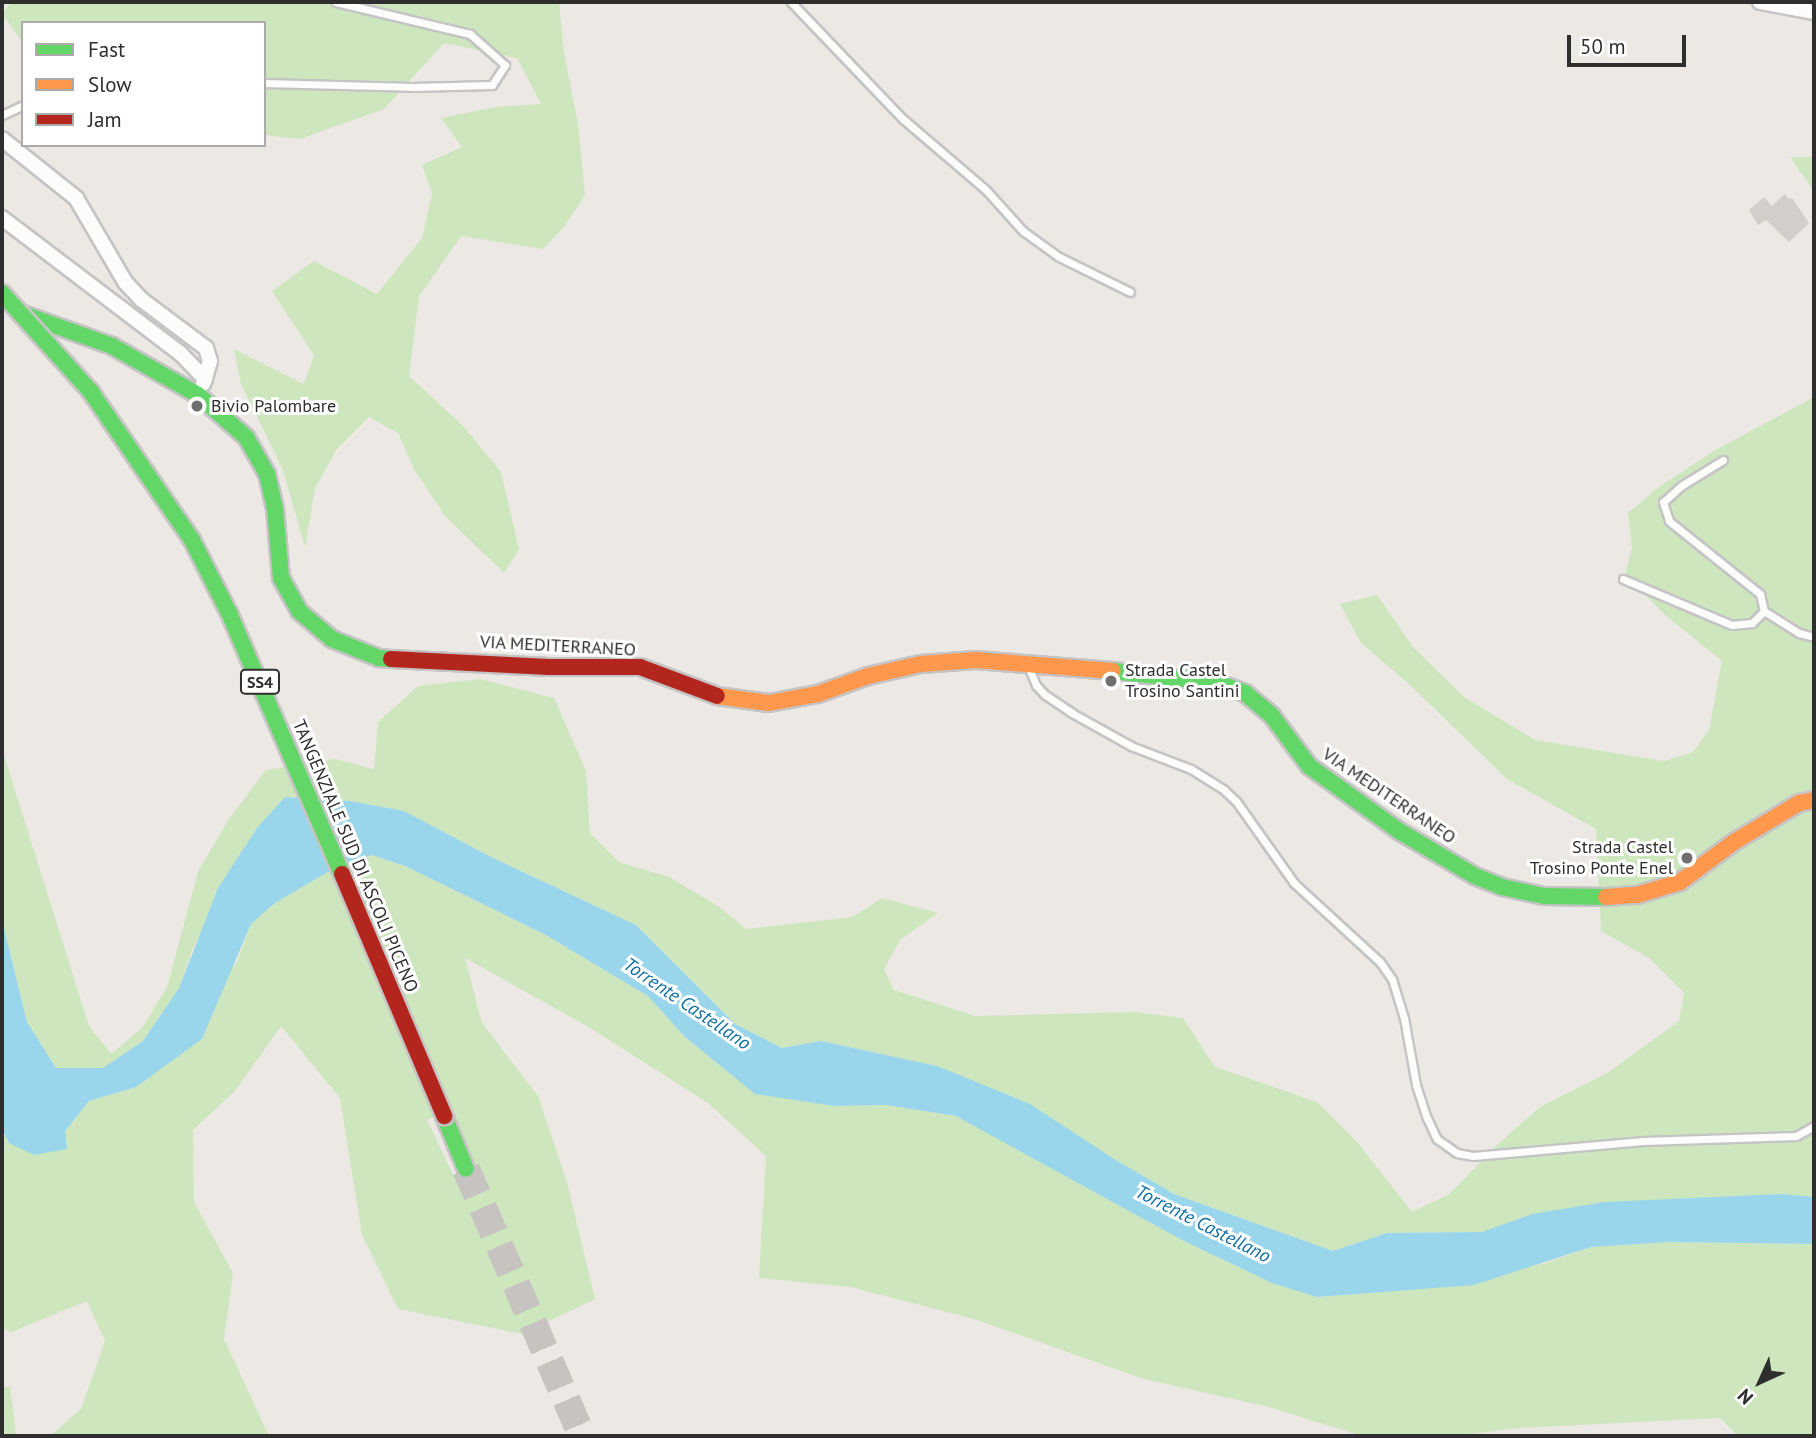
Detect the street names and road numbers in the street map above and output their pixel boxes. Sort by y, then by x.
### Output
street label: VIA MEDITERRANEO [479,631,637,661]
road number: SS4 [239,670,281,694]
street label: TANGENZIALE SUD DI ASCOLI PICENO [288,716,422,996]
street label: VIA MEDITERRANEO [1318,743,1460,849]

